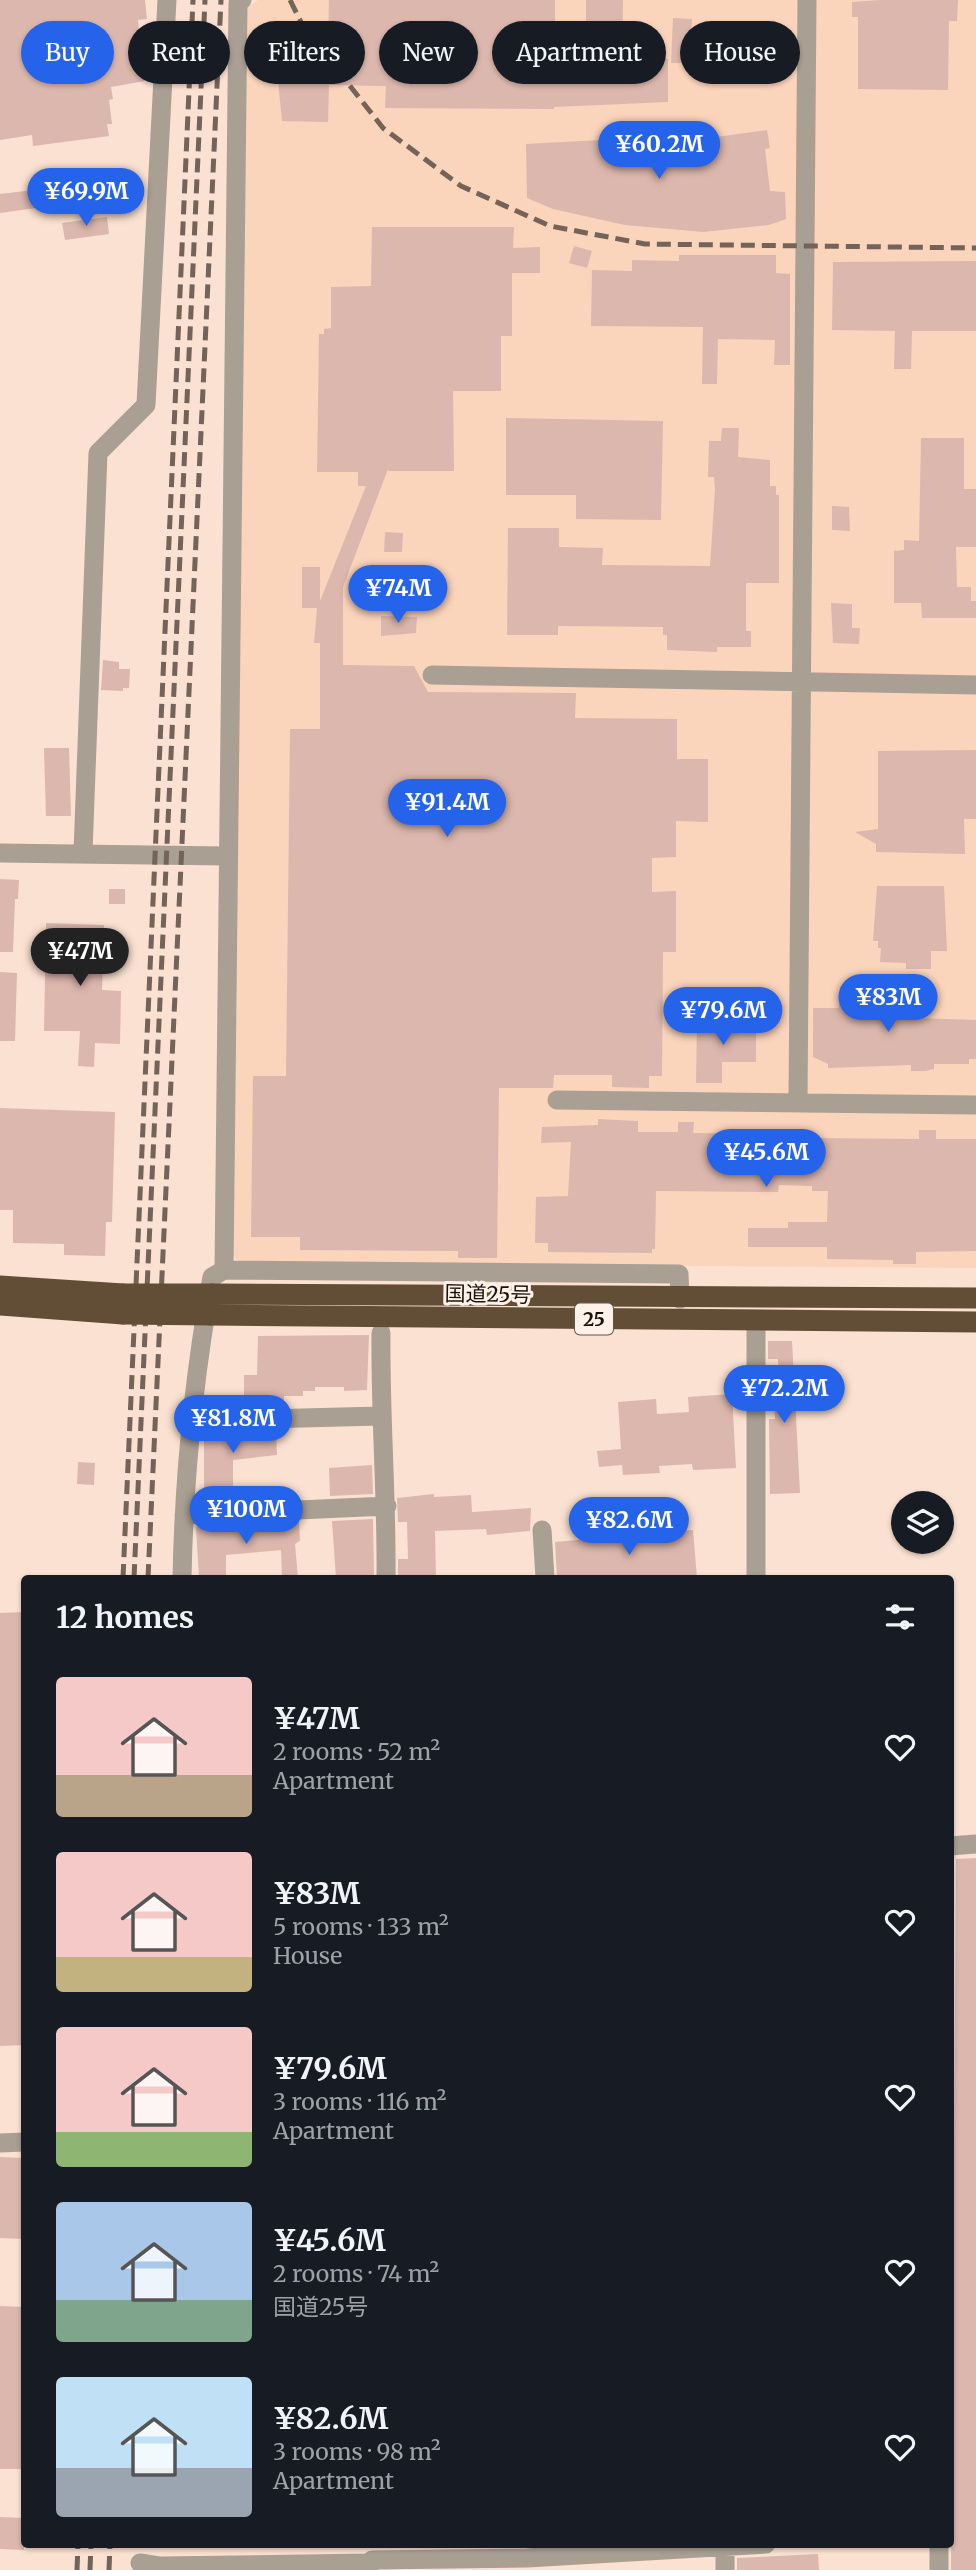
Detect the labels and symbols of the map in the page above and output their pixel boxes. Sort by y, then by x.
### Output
pin: ¥60.2M [602,122,716,181]
pin: ¥69.9M [29,168,143,228]
pin: ¥74M [357,566,439,625]
pin: ¥91.4M [390,780,504,839]
pin: ¥47M [39,928,121,988]
pin: ¥83M [847,974,929,1034]
pin: ¥79.6M [666,988,780,1047]
pin: ¥45.6M [709,1130,823,1189]
street label: 国道25号 [444,1280,532,1308]
road number: 25 [575,1303,613,1334]
pin: ¥72.2M [727,1366,841,1425]
pin: ¥81.8M [176,1396,290,1455]
pin: ¥100M [197,1486,295,1546]
pin: ¥82.6M [572,1498,686,1557]

